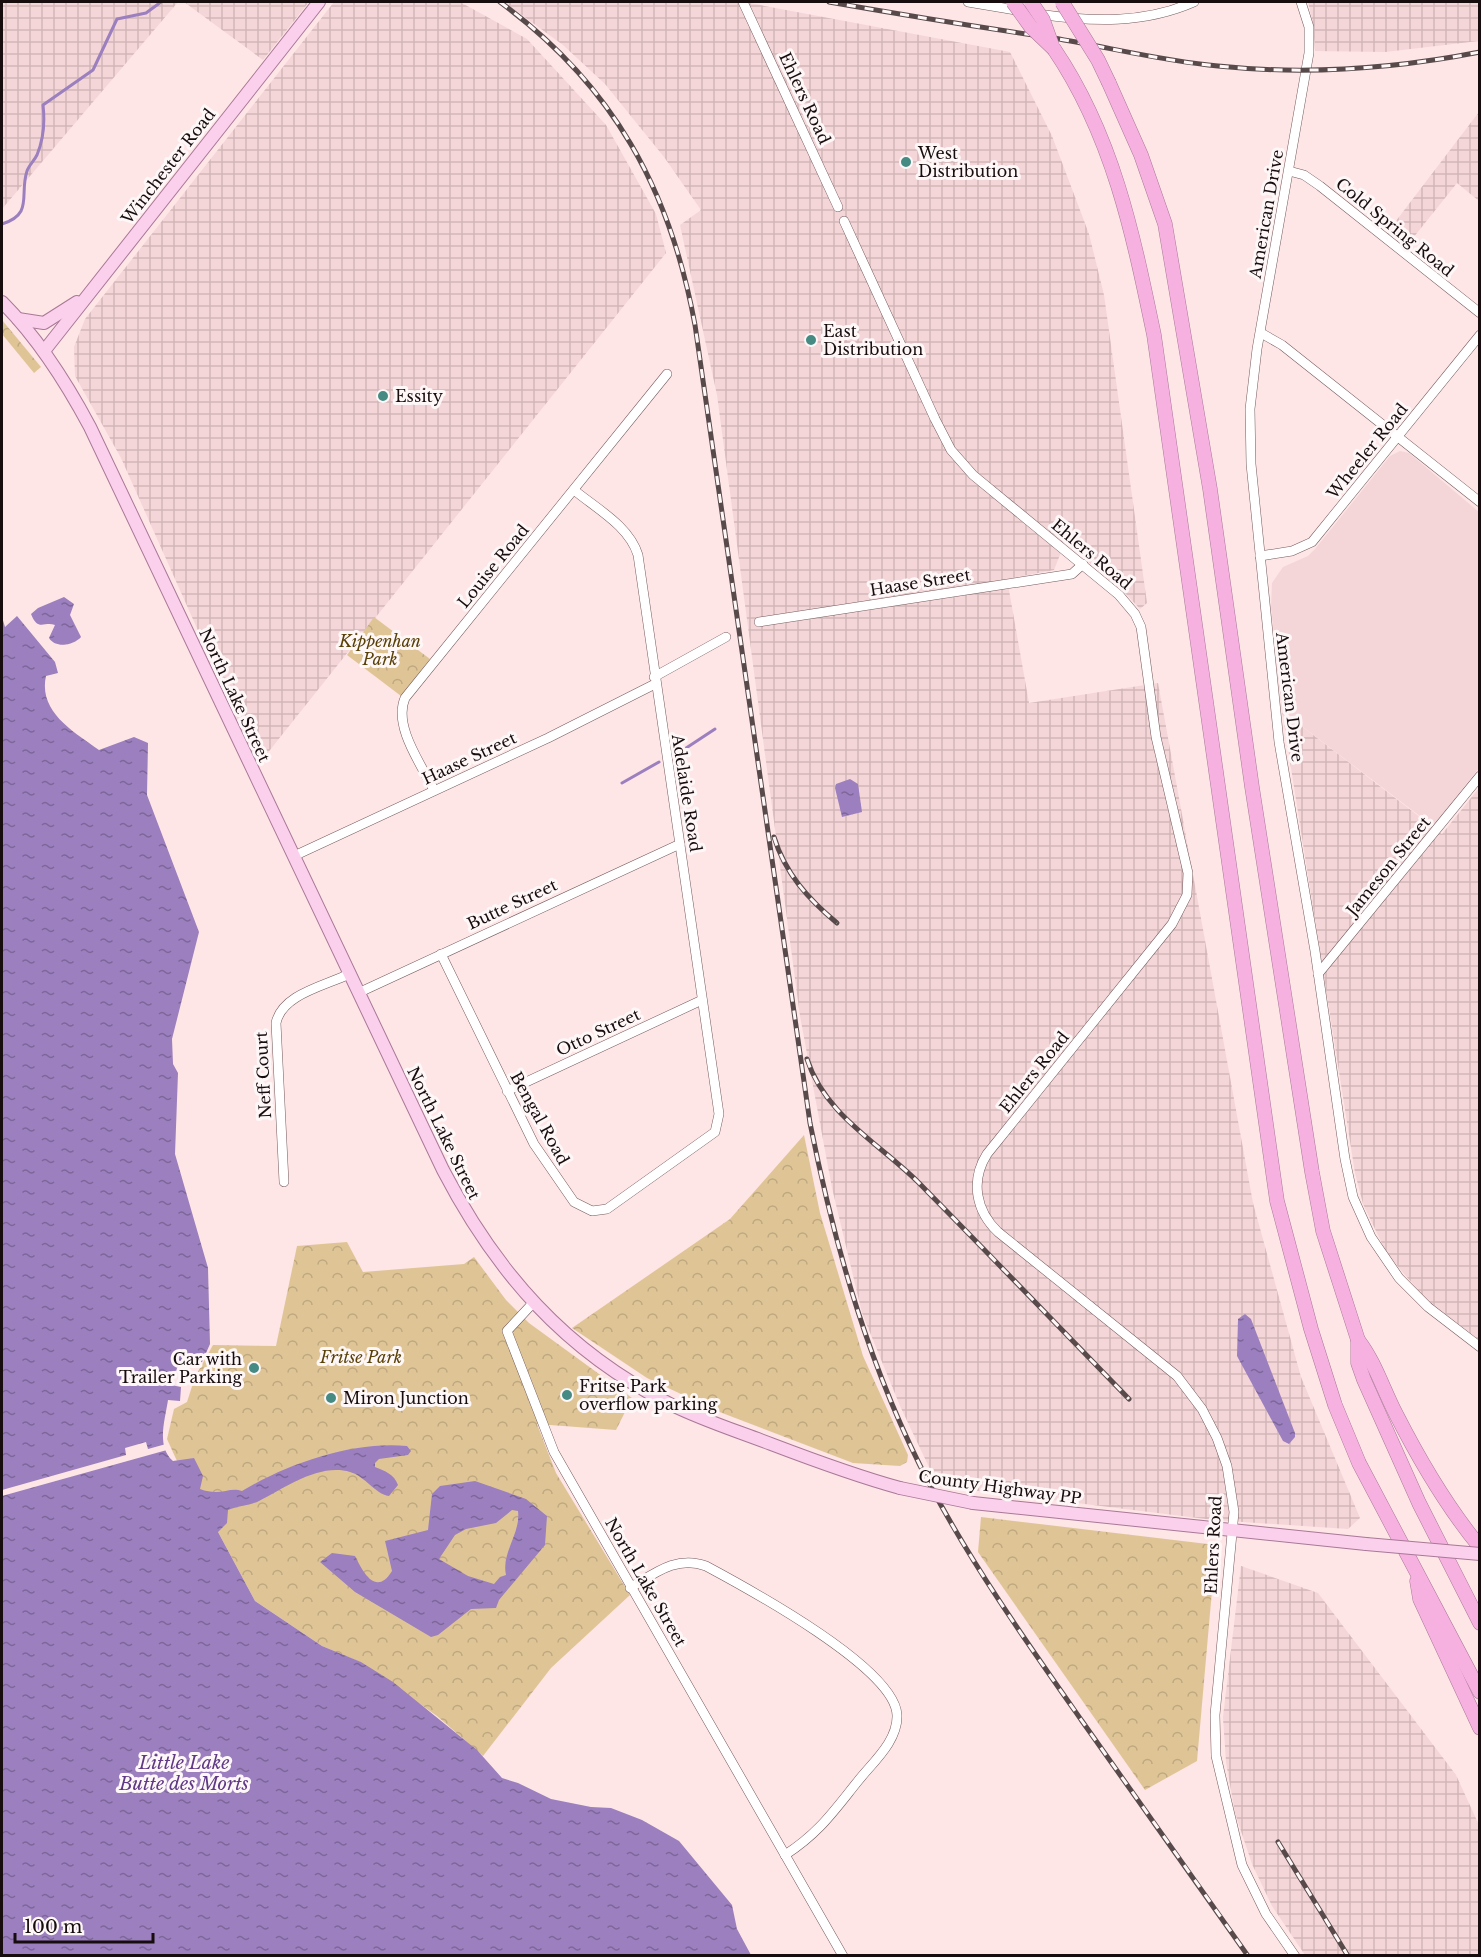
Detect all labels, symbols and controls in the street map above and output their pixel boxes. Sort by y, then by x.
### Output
street label: Ehlers Road [775,49,835,147]
street label: Winchester Road [116,104,219,228]
place label: West Distribution [917,143,1018,181]
street label: American Drive [1245,148,1287,281]
marker: West Distribution [899,155,913,169]
street label: Cold Spring Road [1332,173,1458,281]
place label: East Distribution [823,321,923,359]
marker: East Distribution [804,333,818,347]
place label: Essity [395,386,444,406]
marker: Essity [376,389,390,403]
street label: Wheeler Road [1322,399,1412,504]
street label: Ehlers Road [1048,515,1137,594]
street label: Louise Road [453,520,533,612]
street label: Haase Street [868,564,972,600]
street label: North Lake Street [195,625,275,765]
street label: American Drive [1272,630,1308,763]
park label: Kippenhan Park [338,631,421,669]
street label: Haase Street [419,727,519,789]
street label: Adelaide Road [668,732,706,853]
street label: Jameson Street [1340,812,1434,921]
street label: Butte Street [464,874,560,934]
street label: Otto Street [553,1004,643,1060]
street label: Ehlers Road [995,1027,1073,1117]
street label: Neff Court [251,1031,275,1119]
street label: North Lake Street [403,1063,485,1203]
street label: Bengal Road [506,1068,574,1168]
park label: Fritse Park [319,1347,402,1367]
place label: Car with Trailer Parking [119,1349,242,1387]
marker: Car with Trailer Parking [247,1361,261,1375]
place label: Fritse Park overflow parking [579,1376,718,1414]
place label: Miron Junction [343,1388,469,1408]
marker: Fritse Park overflow parking [560,1388,574,1402]
marker: Miron Junction [324,1391,338,1405]
street label: County Highway PP [917,1466,1083,1508]
street label: Ehlers Road [1200,1495,1226,1595]
street label: North Lake Street [601,1514,691,1650]
water label: Little Lake Butte des Morts [118,1752,249,1795]
scale bar [15,1906,153,1944]
text: 100 m [24,1916,82,1938]

